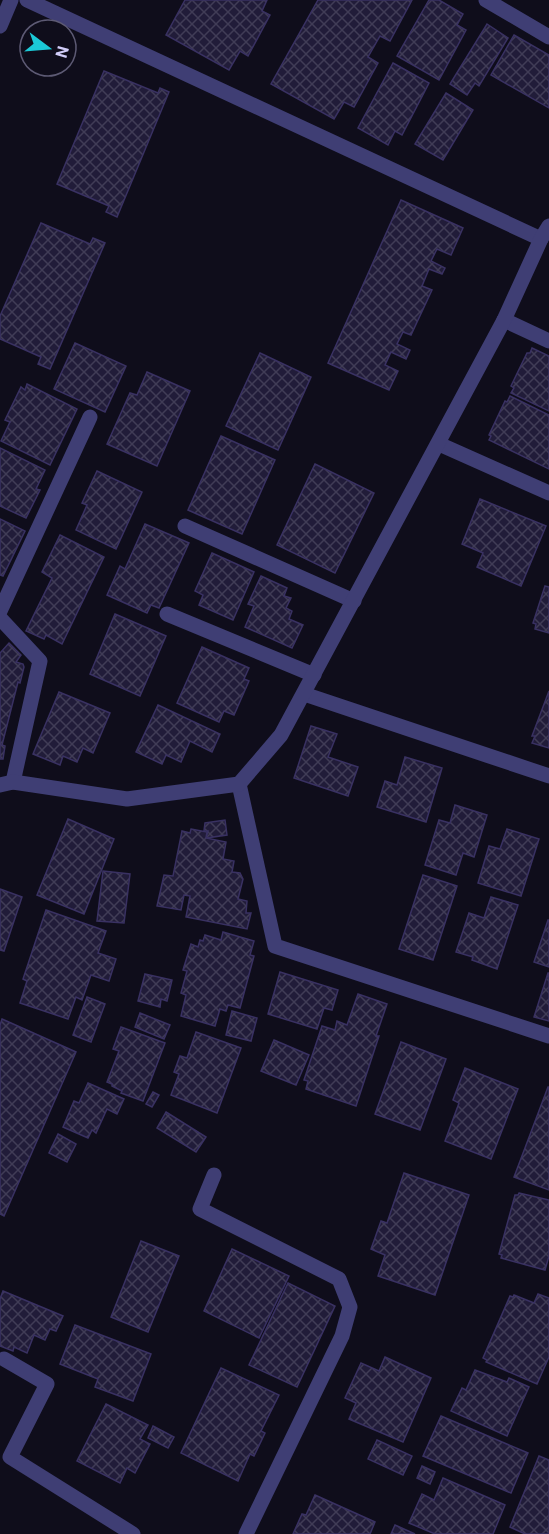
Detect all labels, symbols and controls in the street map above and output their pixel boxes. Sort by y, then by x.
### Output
north arrow [18,18,78,78]
text: N [51,44,73,60]

